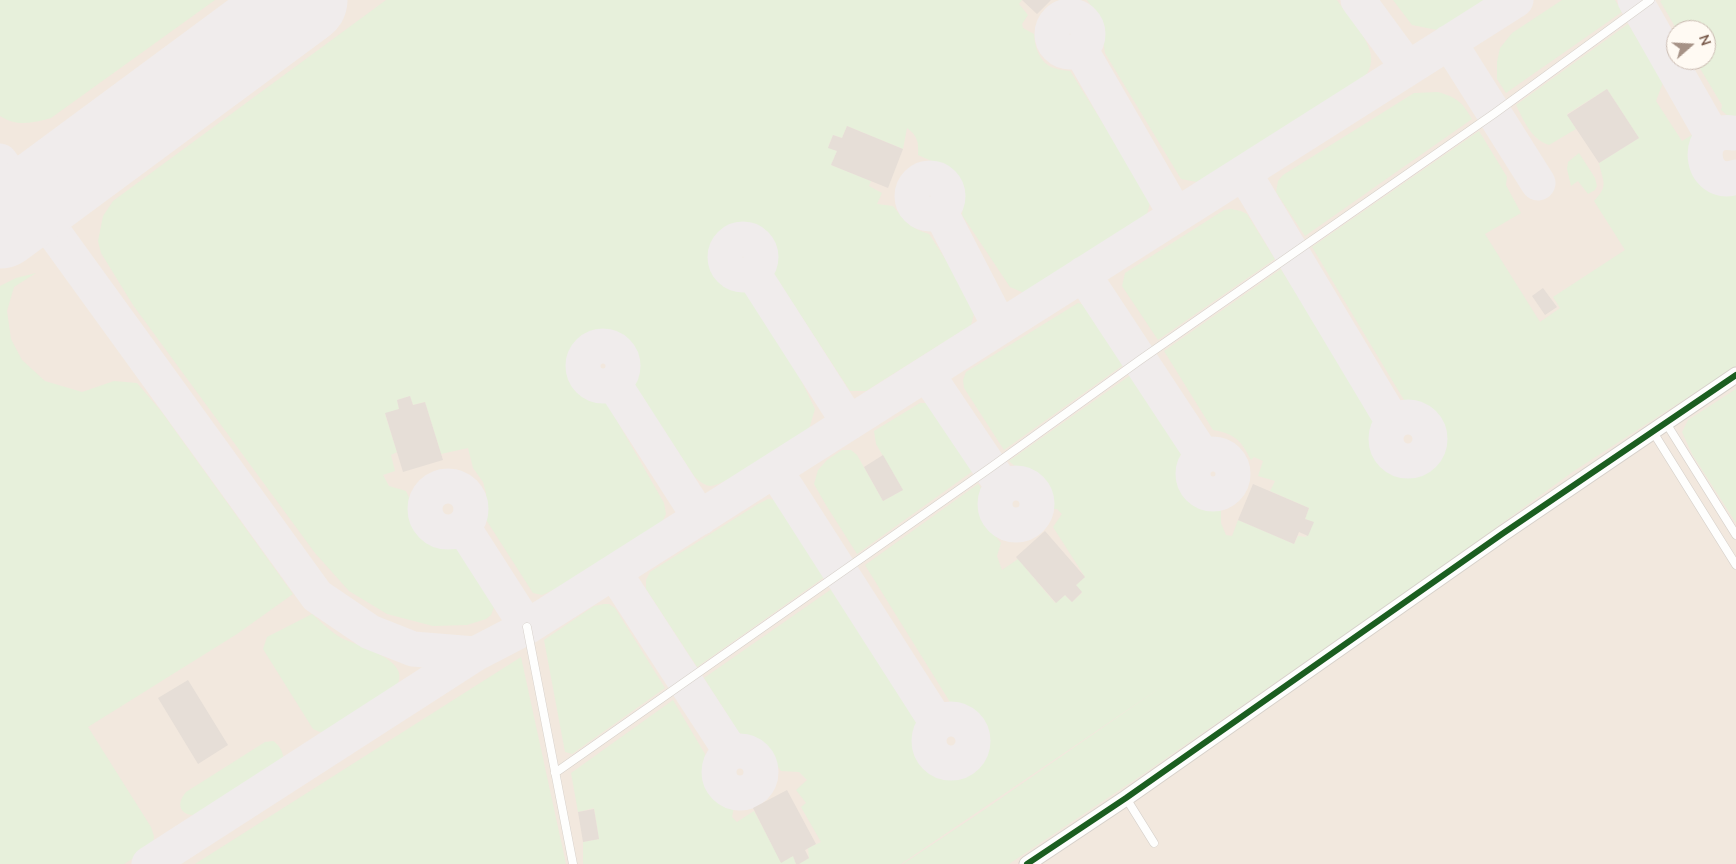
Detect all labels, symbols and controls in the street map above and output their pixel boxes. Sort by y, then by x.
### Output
north arrow [1666,20,1716,70]
text: N [1694,32,1715,48]

